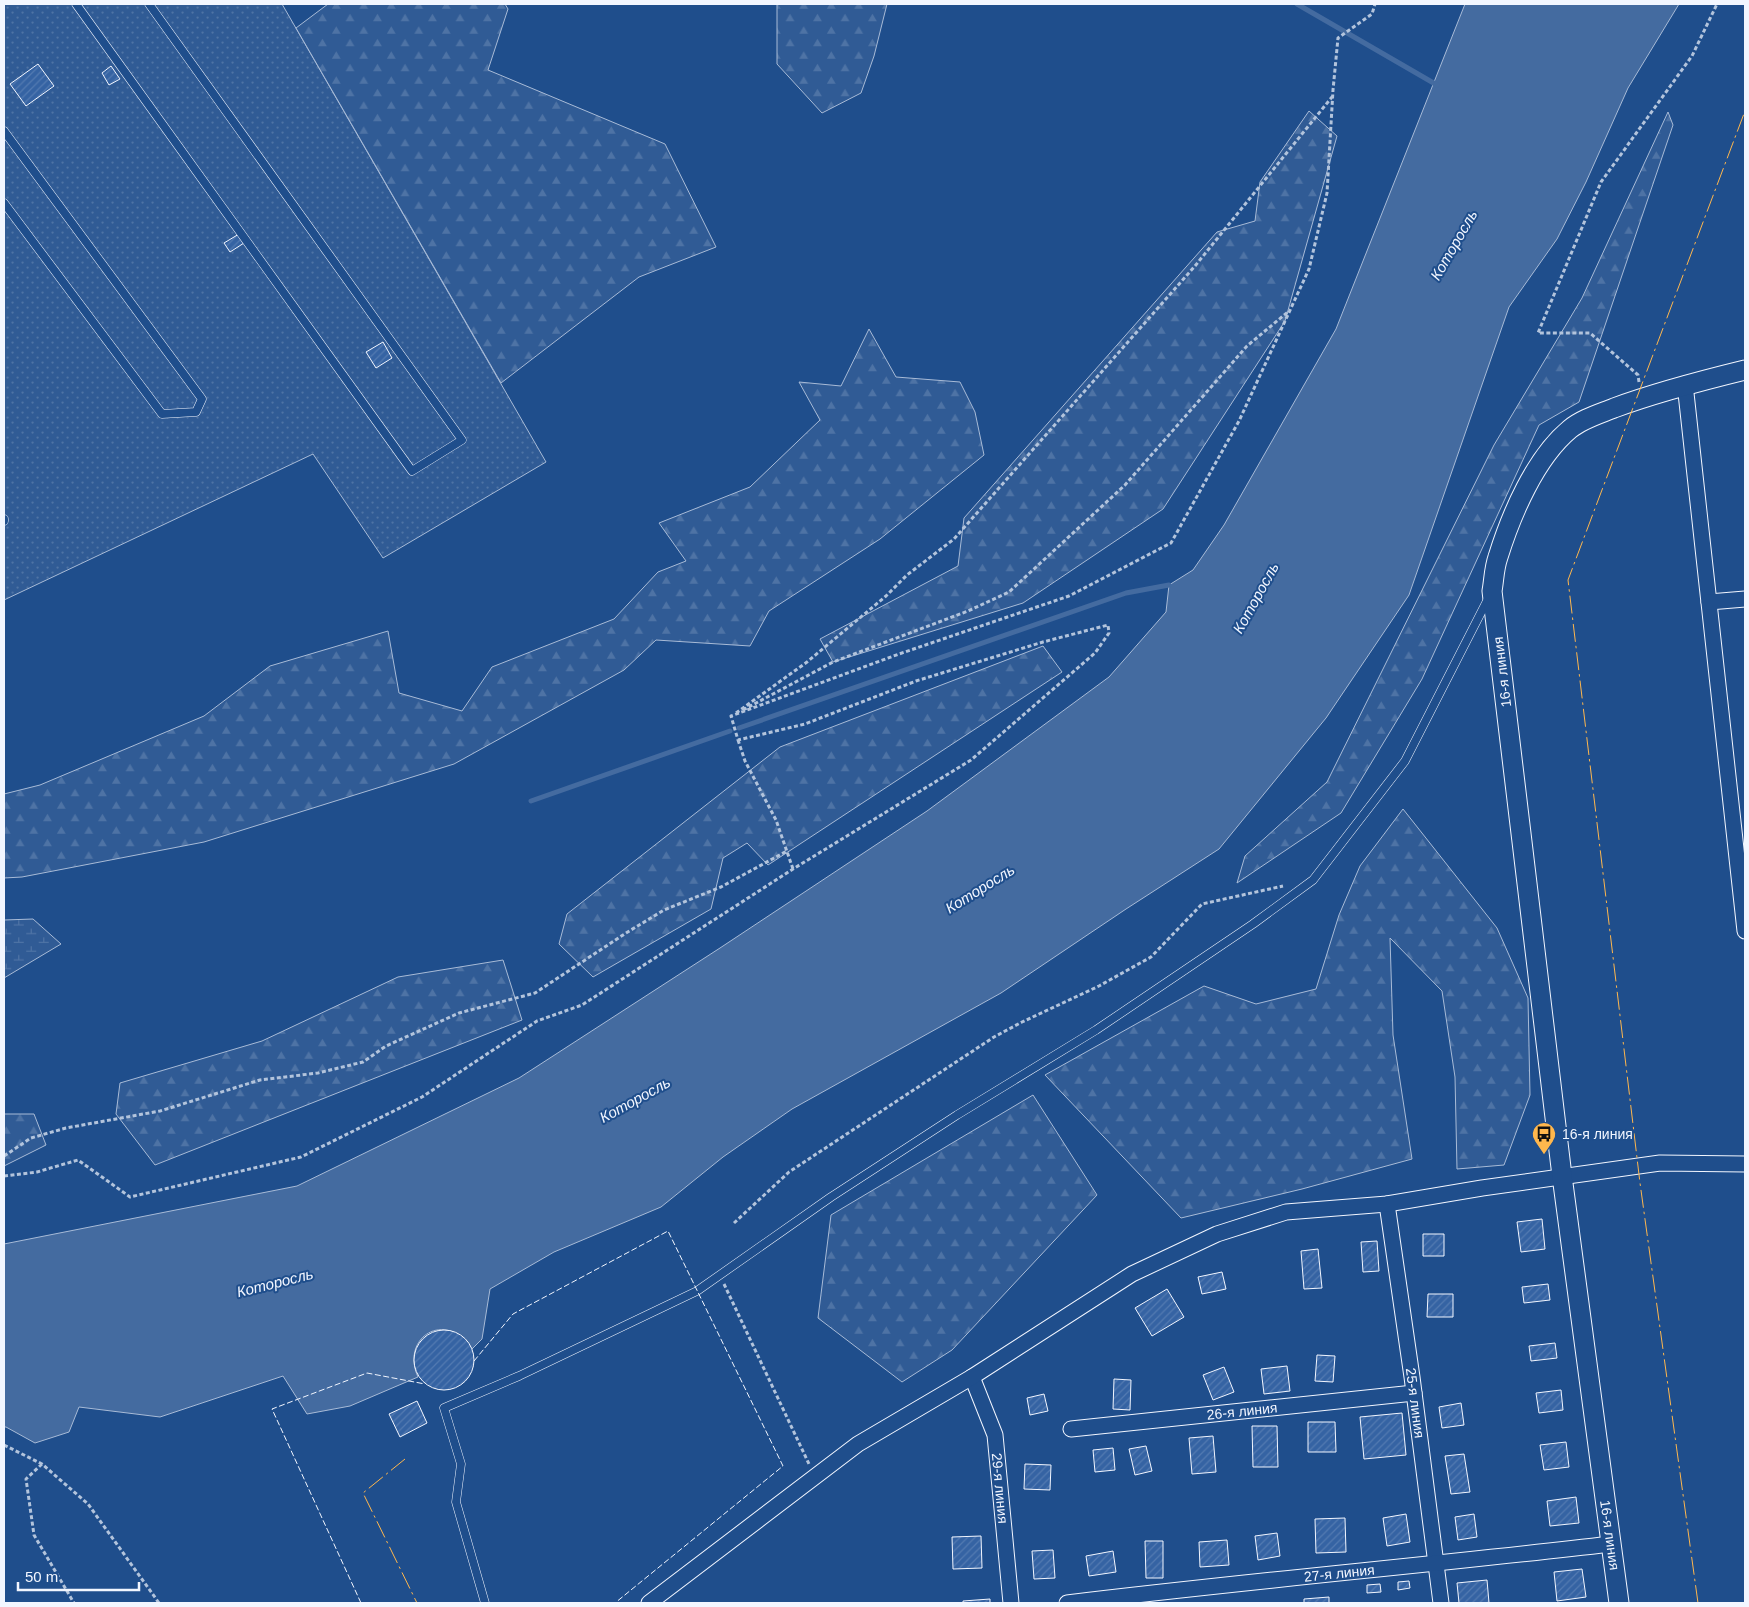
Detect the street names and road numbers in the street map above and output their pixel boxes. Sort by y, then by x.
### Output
street label: 16-я линия [1490,636,1514,708]
street label: 25-я линия [1403,1367,1428,1439]
street label: 26-я линия [1206,1399,1278,1423]
street label: 29-я линия [989,1452,1011,1524]
street label: 16-я линия [1597,1499,1623,1571]
street label: 27-я линия [1303,1561,1375,1585]

